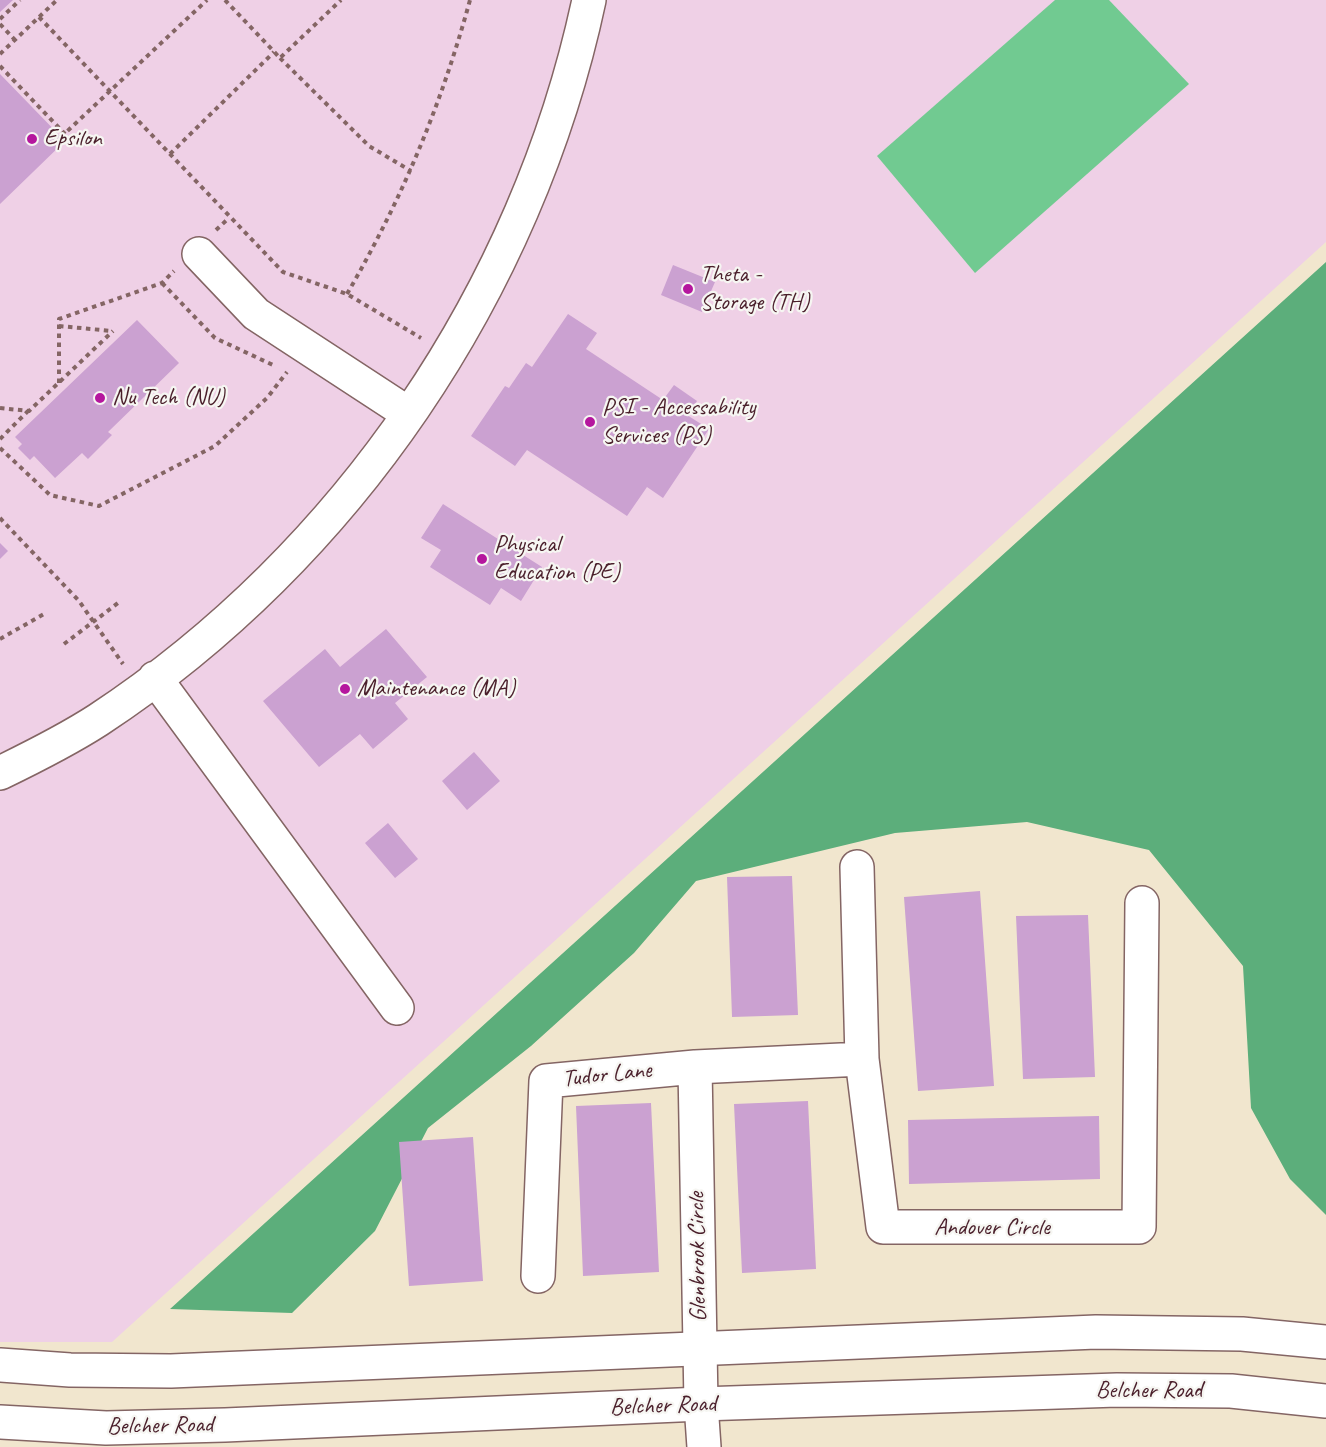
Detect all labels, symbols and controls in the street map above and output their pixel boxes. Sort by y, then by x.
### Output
place label: Epsilon [44,125,102,153]
marker: Epsilon [25,132,39,146]
place label: Theta - Storage (TH) [700,261,809,317]
marker: Theta - Storage (TH) [681,282,695,296]
place label: Nu Tech (NU) [112,384,225,412]
marker: Nu Tech (NU) [93,391,107,405]
place label: PSI - Accessability Services (PS) [602,394,756,450]
marker: PSI - Accessability Services (PS) [583,415,597,429]
place label: Physical Education (PE) [494,531,620,587]
marker: Physical Education (PE) [475,552,489,566]
place label: Maintenance (MA) [357,675,515,703]
marker: Maintenance (MA) [338,682,352,696]
street label: Tudor Lane [561,1056,653,1094]
street label: Glenbrook Circle [682,1192,714,1322]
street label: Andover Circle [934,1214,1050,1242]
street label: Belcher Road [1096,1377,1202,1405]
street label: Belcher Road [609,1390,717,1422]
street label: Belcher Road [107,1411,213,1441]

